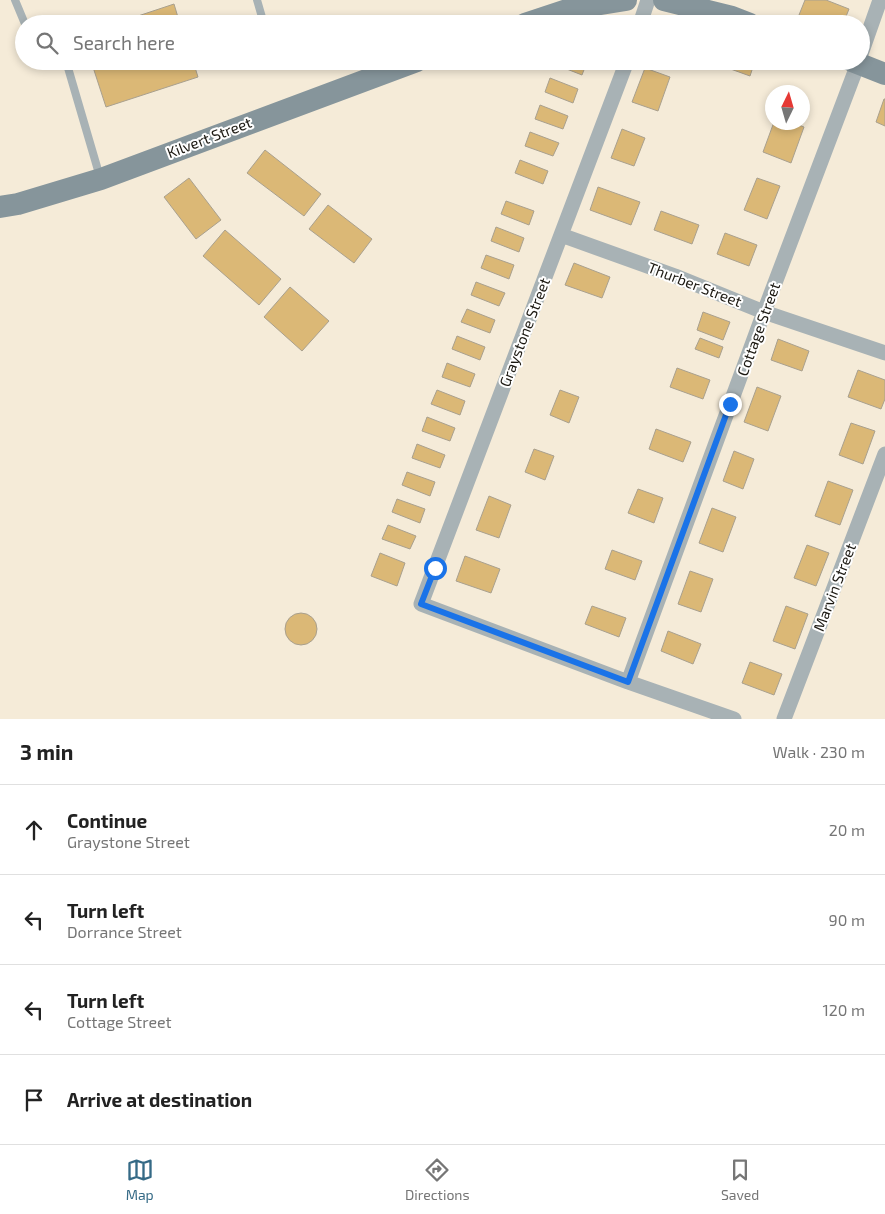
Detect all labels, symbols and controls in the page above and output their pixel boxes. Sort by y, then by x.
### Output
search box [15,15,870,70]
icon: search [33,29,61,57]
text: Search here [73,31,175,54]
north arrow [765,85,810,130]
street label: Kilvert Street [164,112,254,161]
street label: Thurber Street [645,258,745,310]
street label: Graystone Street [495,275,553,389]
street label: Cottage Street [733,280,783,378]
route end [719,393,742,416]
street label: Marvin Street [809,540,859,634]
route start [424,557,447,580]
text: 3 min [20,739,73,764]
text: Walk · 230 m [772,742,865,761]
text: Continue [67,809,147,832]
icon: ahead [20,816,48,844]
text: 20 m [829,820,865,839]
text: Graystone Street [67,832,190,851]
text: Turn left [67,899,144,922]
icon: left [20,906,48,934]
text: 90 m [829,910,865,929]
text: Dorrance Street [67,922,182,941]
text: Turn left [67,989,144,1012]
icon: left [20,996,48,1024]
text: 120 m [822,1000,865,1019]
text: Cottage Street [67,1012,172,1031]
icon: arrive [20,1086,48,1114]
text: Arrive at destination [67,1088,252,1111]
tab: Map [126,1156,154,1203]
tab: Directions [405,1156,470,1203]
tab: Saved [721,1156,759,1203]

